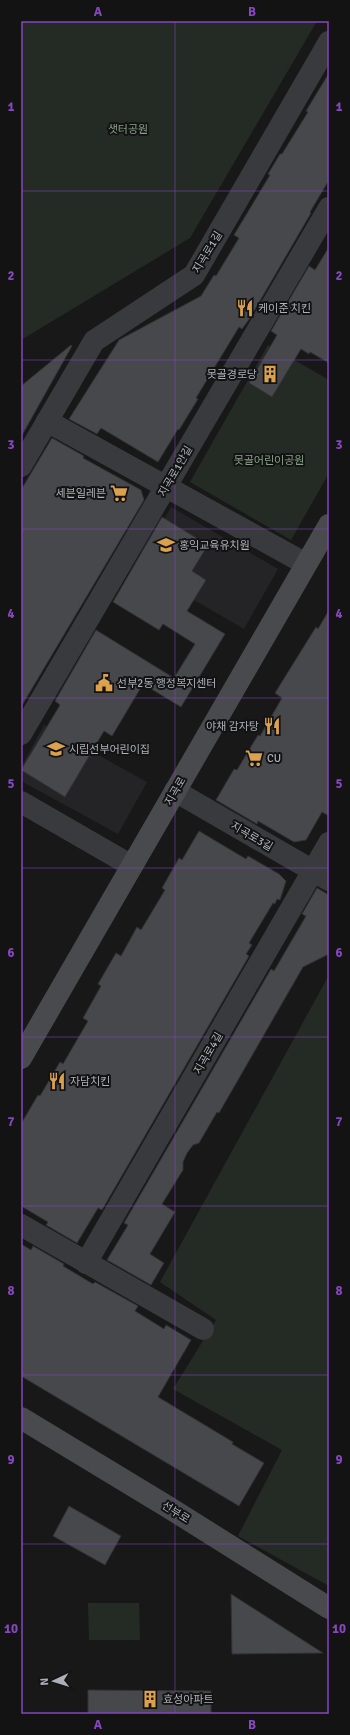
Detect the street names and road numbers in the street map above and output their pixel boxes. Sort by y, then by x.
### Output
street label: 지곡로1길 [190,229,225,276]
street label: 지곡로1안길 [156,444,195,499]
street label: 지곡로 [162,775,189,808]
street label: 지곡로3길 [228,819,275,854]
street label: 지곡로4길 [191,1030,226,1077]
street label: 선부로 [159,1499,192,1526]

